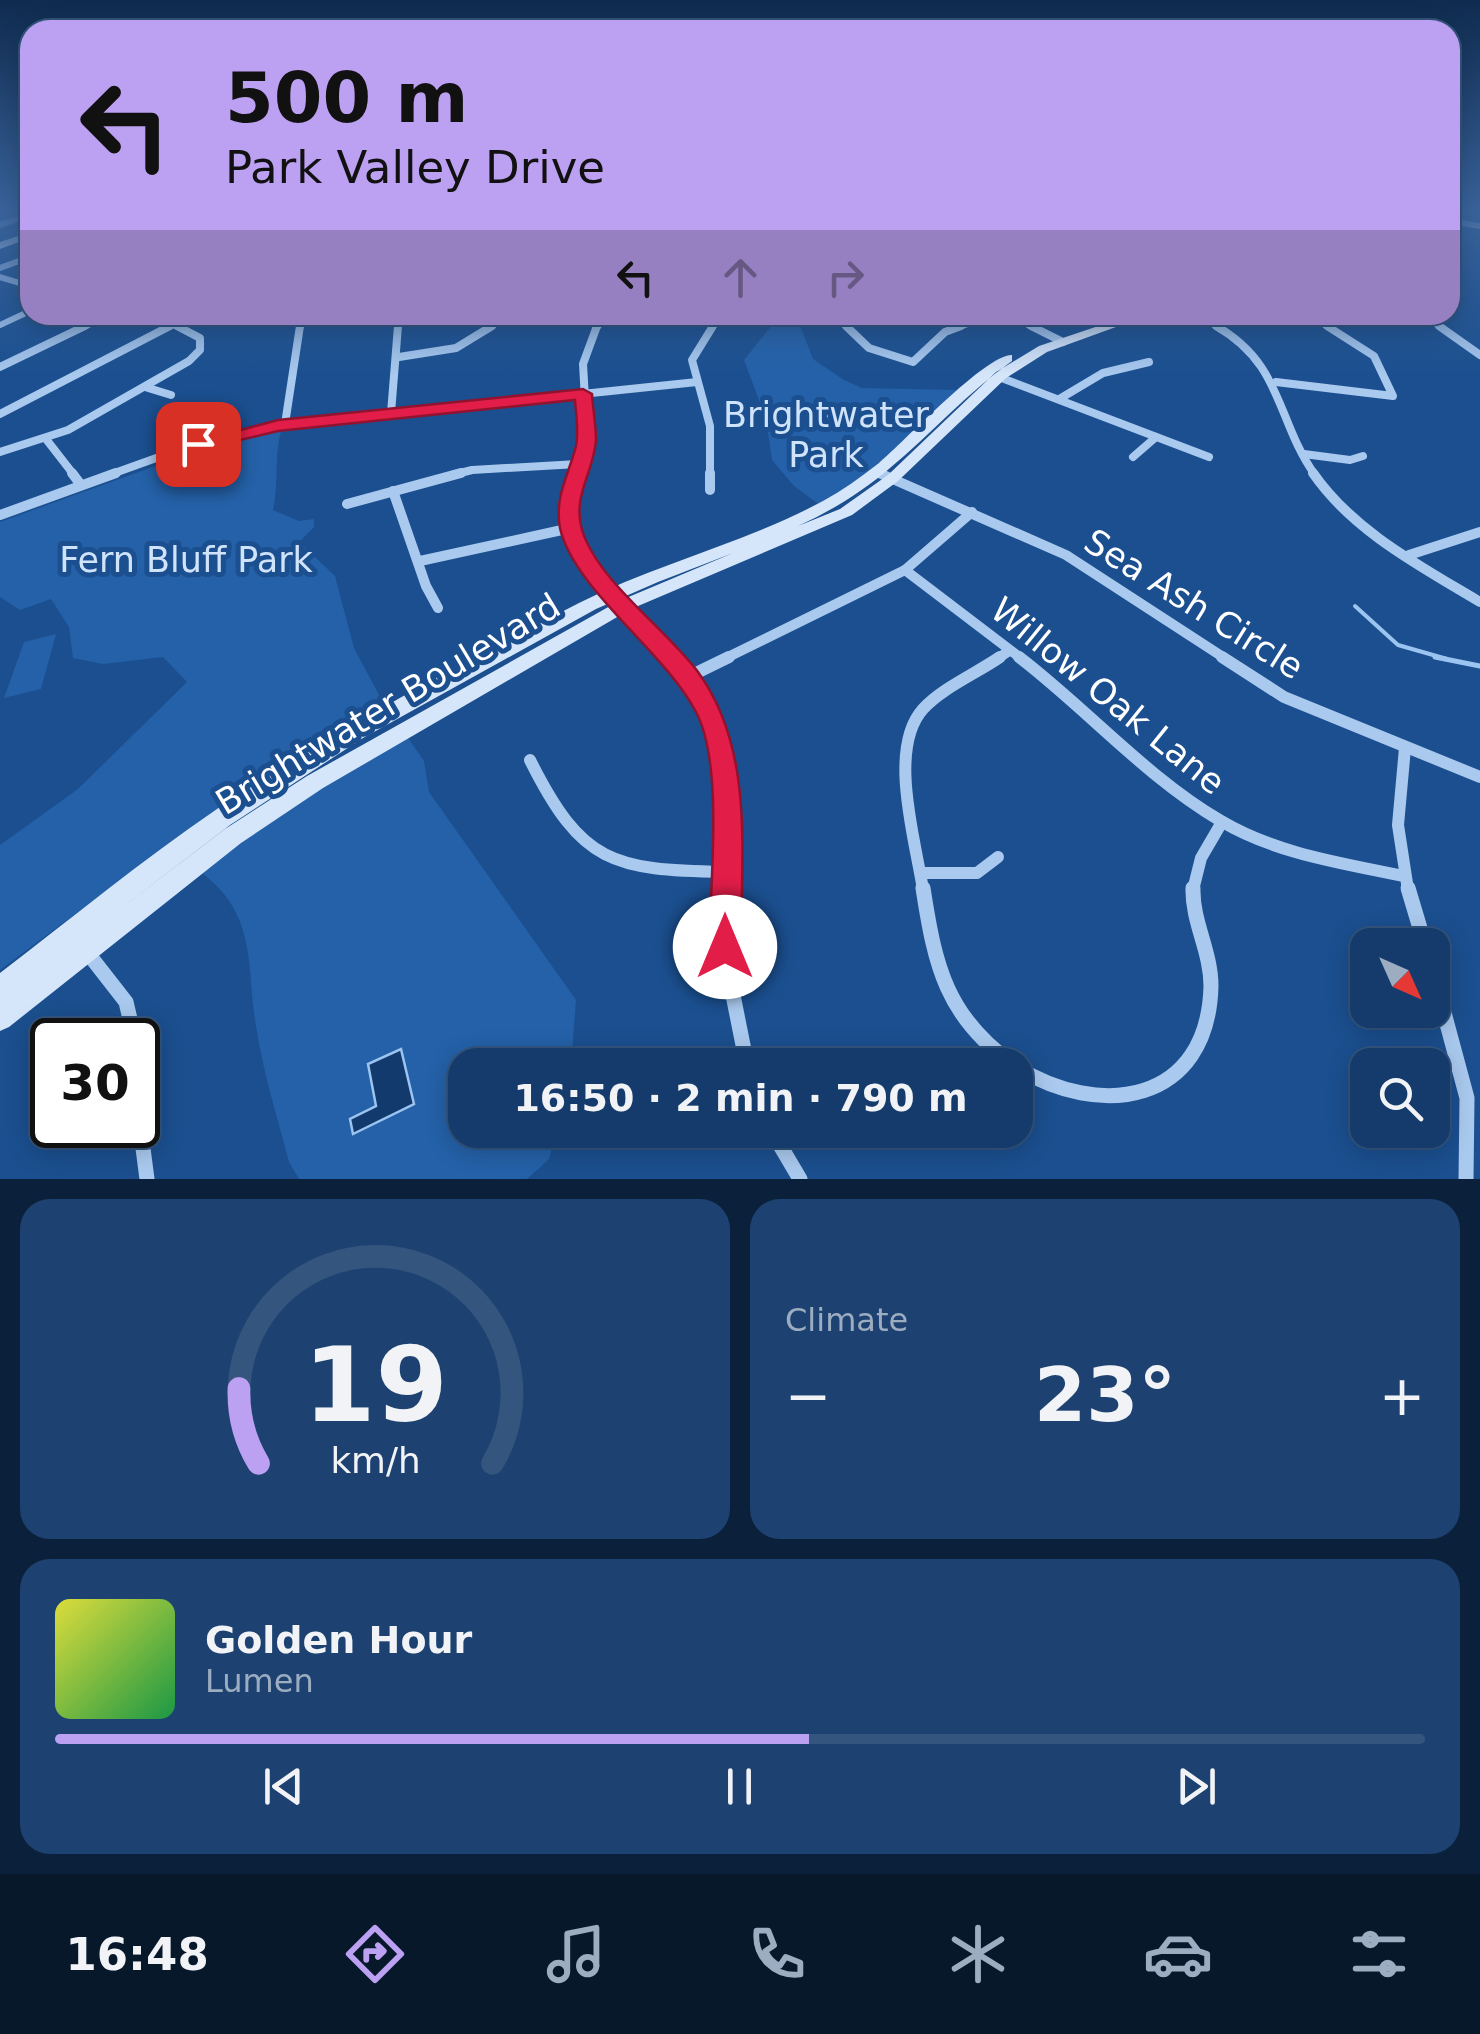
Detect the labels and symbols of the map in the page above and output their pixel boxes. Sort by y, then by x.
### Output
park label: Brightwater Park [723,395,930,475]
pin [156,402,241,487]
street label: Sea Ash Circle [1077,521,1311,687]
park label: Fern Bluff Park [59,540,314,580]
street label: Brightwater Boulevard [209,585,567,823]
street label: Willow Oak Lane [983,589,1233,803]
position arrow [673,895,777,999]
north arrow [1350,928,1450,1028]
speed limit sign: 30 [30,1018,160,1148]

